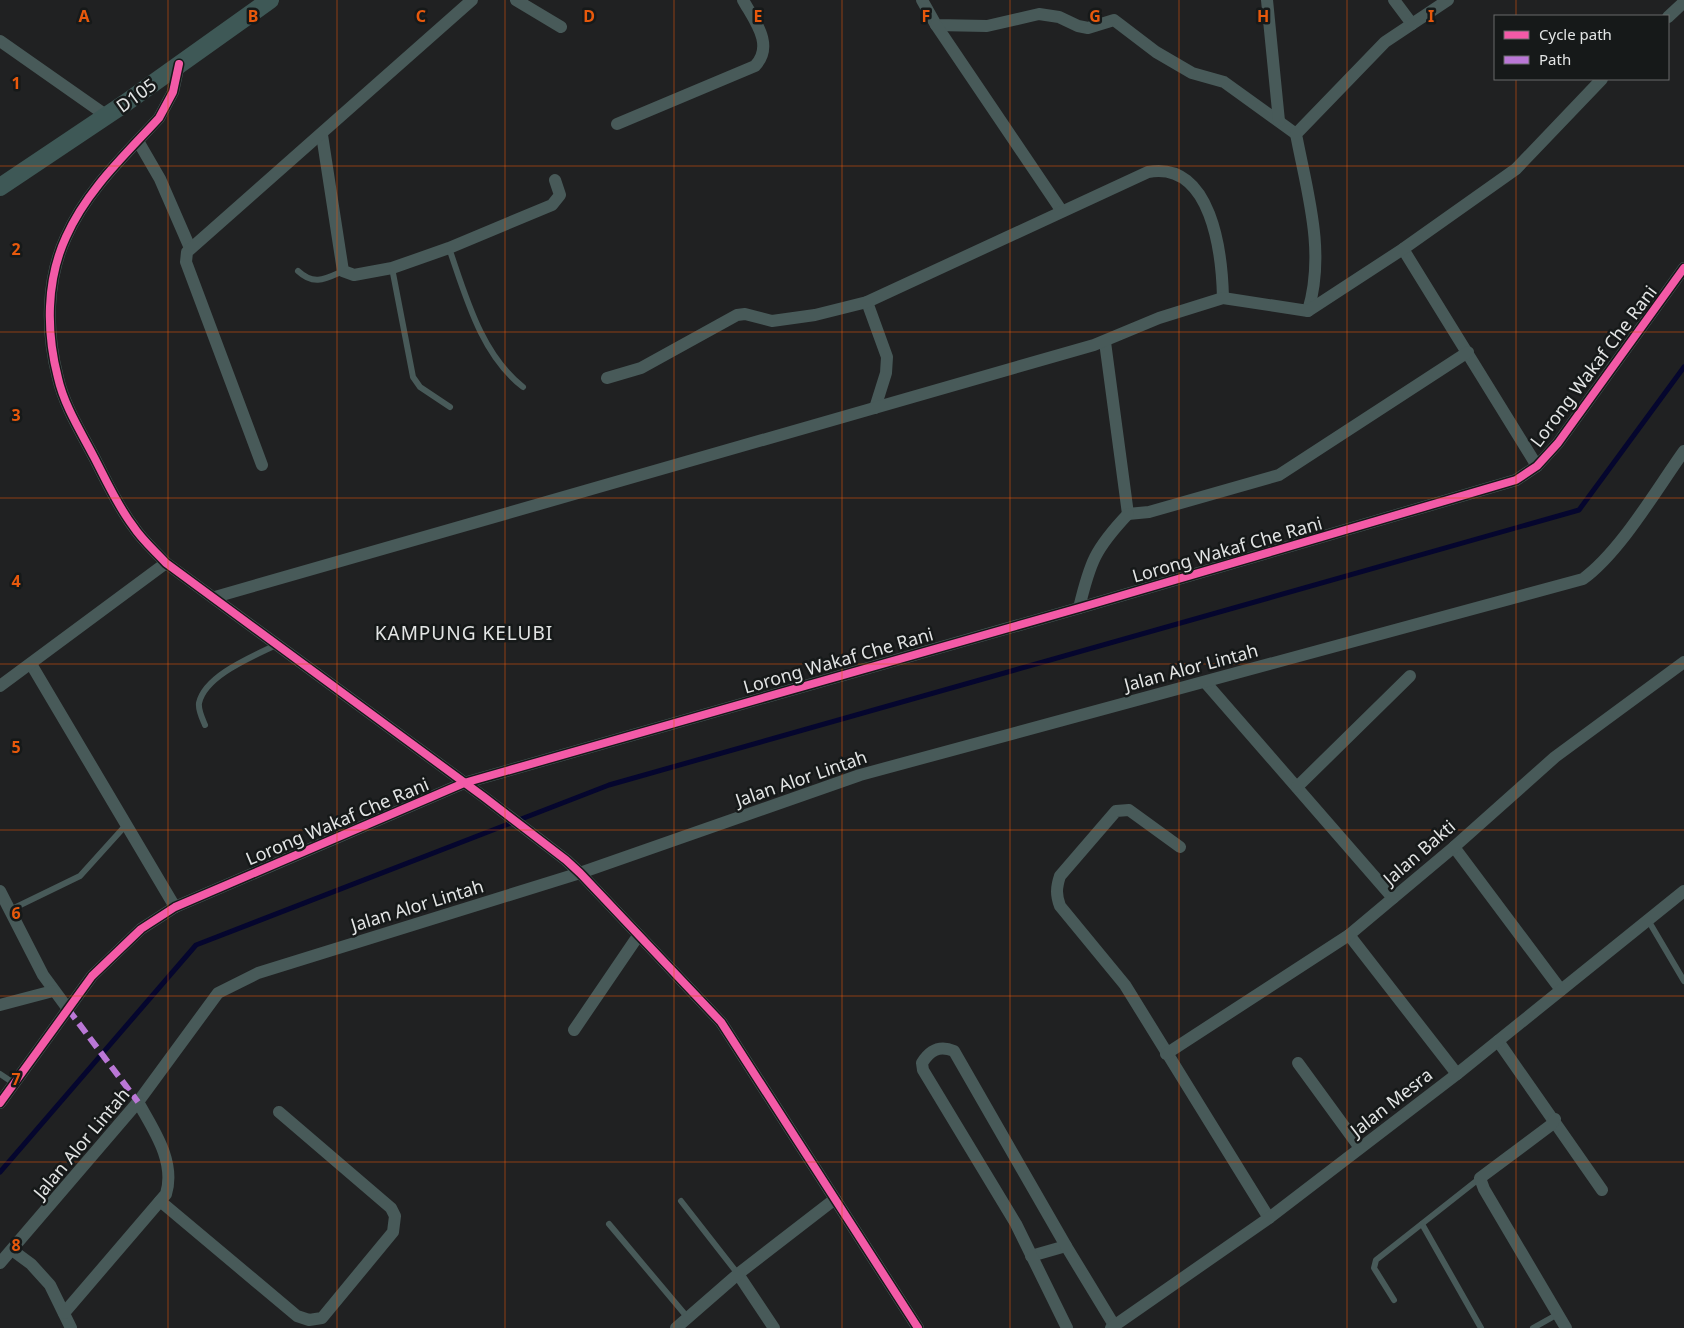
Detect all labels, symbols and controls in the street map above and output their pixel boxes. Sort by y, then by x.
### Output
text: A [78,5,90,27]
text: B [248,5,258,27]
text: C [416,5,426,27]
text: D [583,5,595,27]
text: E [754,5,763,27]
text: F [922,5,930,27]
text: G [1089,5,1101,27]
text: H [1257,5,1269,27]
text: I [1428,5,1434,27]
legend [1494,15,1669,80]
text: Cycle path [1539,24,1612,44]
text: Path [1539,49,1571,69]
text: 1 [11,72,21,94]
street label: D105 [111,72,161,118]
text: 2 [11,238,21,260]
street label: Lorong Wakaf Che Rani [1524,280,1662,452]
text: 3 [11,404,21,426]
street label: Lorong Wakaf Che Rani [1129,510,1325,588]
text: 4 [11,570,21,592]
district label: KAMPUNG KELUBI [375,620,553,646]
street label: Lorong Wakaf Che Rani [740,621,936,699]
street label: Jalan Alor Lintah [1119,638,1261,697]
text: 5 [11,736,21,758]
street label: Jalan Alor Lintah [730,744,870,812]
street label: Lorong Wakaf Che Rani [242,772,432,870]
street label: Jalan Bakti [1376,814,1460,891]
street label: Jalan Alor Lintah [346,873,486,937]
text: 6 [11,902,21,924]
street label: Jalan Mesra [1343,1062,1437,1143]
text: 7 [11,1068,21,1090]
street label: Jalan Alor Lintah [26,1083,134,1205]
text: 8 [11,1234,21,1256]

